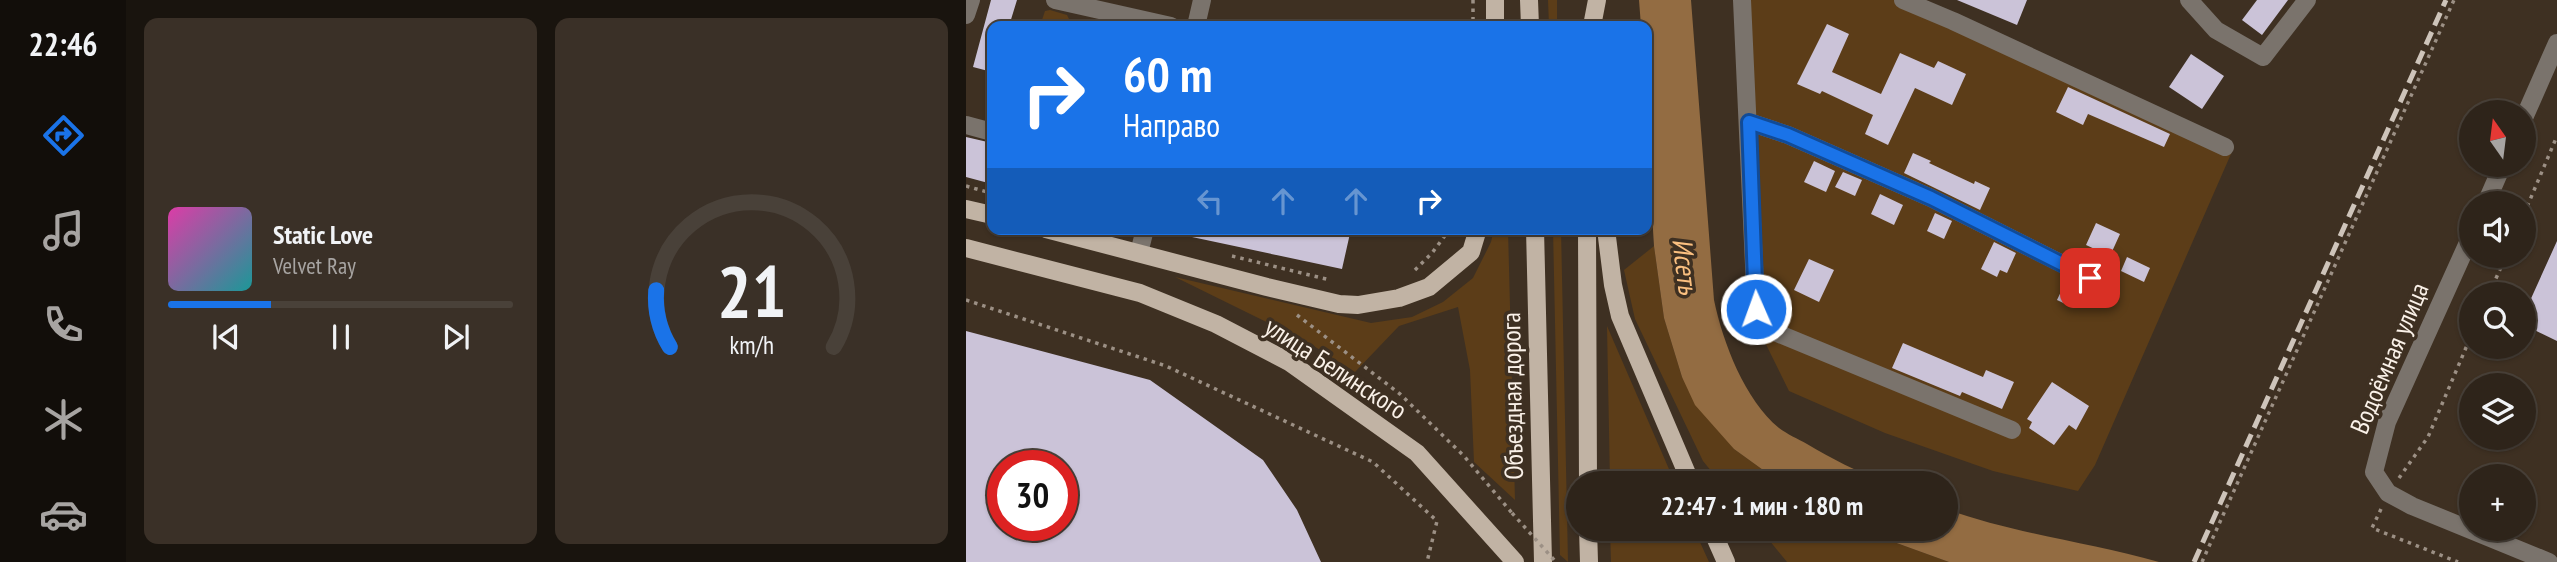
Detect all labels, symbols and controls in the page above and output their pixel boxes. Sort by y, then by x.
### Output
text: 22:46 [28,23,98,65]
text: 60 m [1123,42,1212,106]
icon: right [1008,49,1099,140]
north arrow [2459,100,2536,177]
map controls [2459,100,2536,541]
text: Направо [1123,104,1220,146]
icon: directions [39,111,88,160]
icon: left [1191,182,1229,220]
icon: ahead [1264,182,1302,220]
icon: ahead [1337,182,1375,220]
icon: right [1410,182,1448,220]
button: sound [2459,191,2536,268]
icon: music [39,206,88,255]
text: Static Love [273,218,373,251]
water label: Исеть [1664,236,1708,297]
text: 21 [717,243,786,337]
pin [2060,248,2120,308]
text: Velvet Ray [273,251,356,280]
icon: arrive [2071,259,2109,297]
position arrow [1719,272,1793,346]
street label: Водоёмная улица [2342,278,2436,438]
button: search [2459,282,2536,359]
icon: phone [39,300,88,349]
street label: улица Белинского [1259,310,1413,426]
street label: Объездная дорога [1494,312,1530,480]
icon: previous [207,318,245,356]
icon: pause [322,318,360,356]
icon: next [437,318,475,356]
text: km/h [729,329,774,361]
button: layers [2459,373,2536,450]
icon: climate [39,395,88,444]
speed limit sign: 30 [987,450,1078,541]
button: + [2459,464,2536,541]
text: 22:47 · 1 мин · 180 m [1661,489,1863,522]
icon: car [39,490,88,539]

